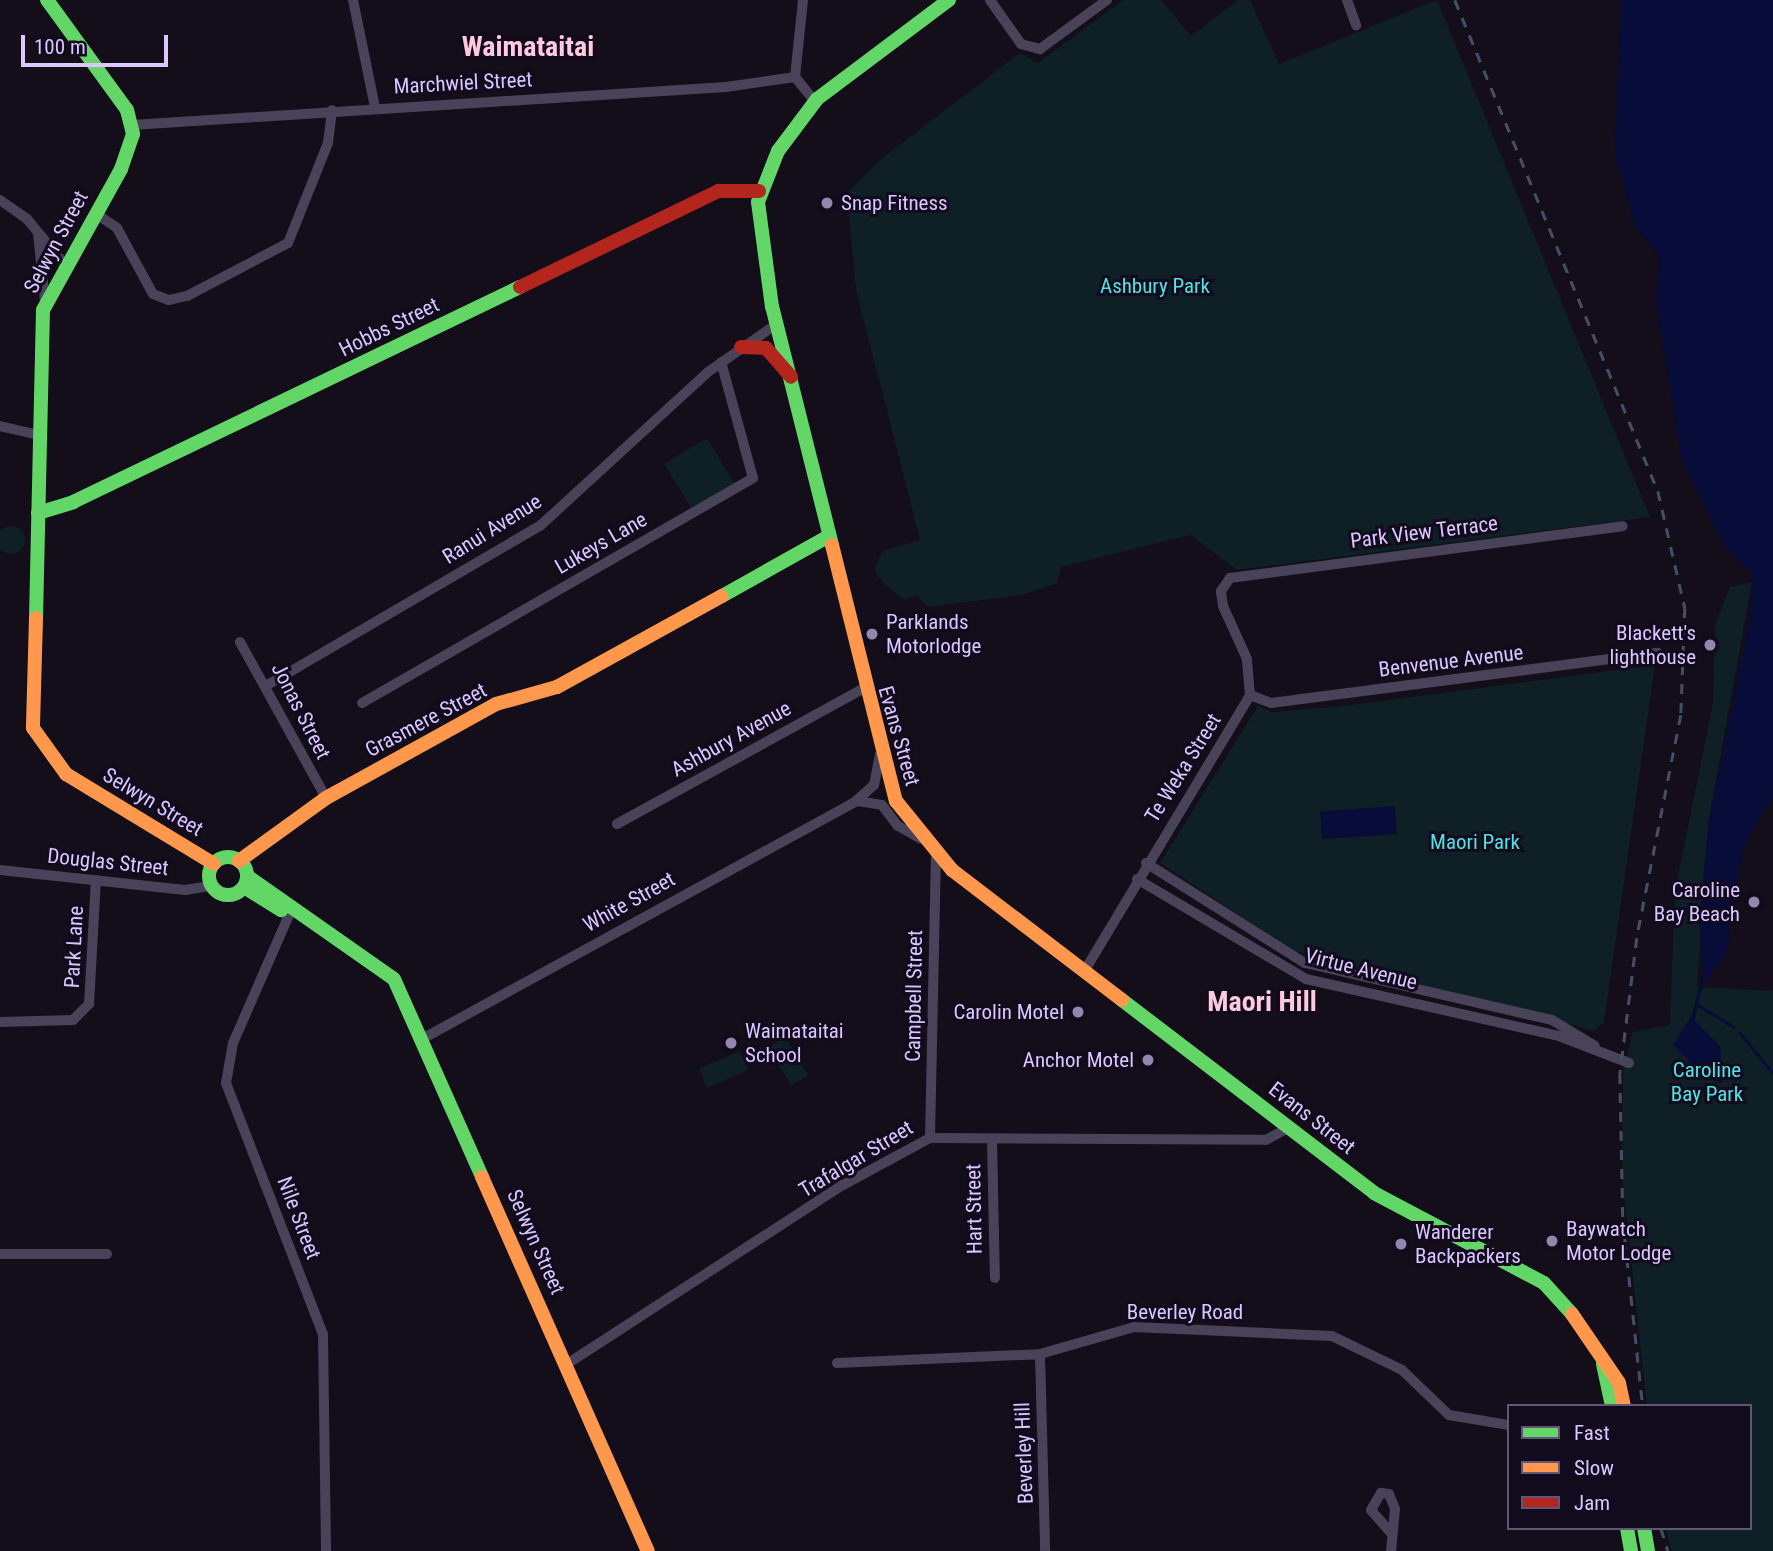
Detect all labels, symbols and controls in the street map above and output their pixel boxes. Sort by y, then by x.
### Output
scale bar [24,21,172,65]
district label: Waimataitai [462,30,594,64]
text: 100 m [34,35,86,59]
street label: Marchwiel Street [393,67,533,99]
street label: Selwyn Street [19,187,93,297]
place label: Snap Fitness [841,190,948,216]
marker: Snap Fitness [819,195,835,211]
park label: Ashbury Park [1100,273,1210,299]
street label: Hobbs Street [335,292,443,362]
street label: Ranui Avenue [438,489,546,569]
street label: Lukeys Lane [551,507,651,579]
street label: Park View Terrace [1349,510,1499,554]
place label: Parklands Motorlodge [886,609,981,659]
place label: Blackett's lighthouse [1609,620,1696,670]
marker: Parklands Motorlodge [864,626,880,642]
marker: Blackett's lighthouse [1702,637,1718,653]
street label: Benvenue Avenue [1377,640,1525,682]
street label: Jonas Street [266,659,336,763]
street label: Grasmere Street [361,677,491,763]
street label: Evans Street [873,683,925,789]
street label: Ashbury Avenue [667,696,795,782]
street label: Te Weka Street [1140,709,1226,827]
street label: Selwyn Street [98,762,208,842]
park label: Maori Park [1430,829,1520,855]
street label: Douglas Street [46,843,170,881]
street label: White Street [579,866,679,938]
place label: Caroline Bay Beach [1654,877,1740,927]
marker: Caroline Bay Beach [1746,894,1762,910]
street label: Park Lane [59,905,89,989]
street label: Campbell Street [900,930,928,1062]
street label: Virtue Avenue [1302,943,1420,995]
district label: Maori Hill [1207,985,1317,1019]
place label: Carolin Motel [953,999,1064,1025]
marker: Carolin Motel [1070,1004,1086,1020]
place label: Waimataitai School [745,1018,844,1068]
marker: Waimataitai School [723,1035,739,1051]
place label: Anchor Motel [1023,1047,1134,1073]
marker: Anchor Motel [1140,1052,1156,1068]
park label: Caroline Bay Park [1671,1057,1743,1107]
street label: Evans Street [1264,1076,1360,1160]
street label: Trafalgar Street [794,1115,918,1203]
street label: Hart Street [961,1164,987,1254]
street label: Nile Street [272,1173,326,1263]
street label: Selwyn Street [502,1186,570,1298]
place label: Baywatch Motor Lodge [1566,1216,1671,1266]
place label: Wanderer Backpackers [1415,1219,1521,1269]
marker: Baywatch Motor Lodge [1544,1233,1560,1249]
marker: Wanderer Backpackers [1393,1236,1409,1252]
street label: Beverley Road [1127,1299,1243,1325]
street label: Beverley Hill [1010,1402,1038,1504]
legend [1507,1404,1752,1530]
text: Fast [1574,1421,1610,1445]
text: Slow [1574,1456,1614,1480]
text: Jam [1574,1491,1610,1515]

